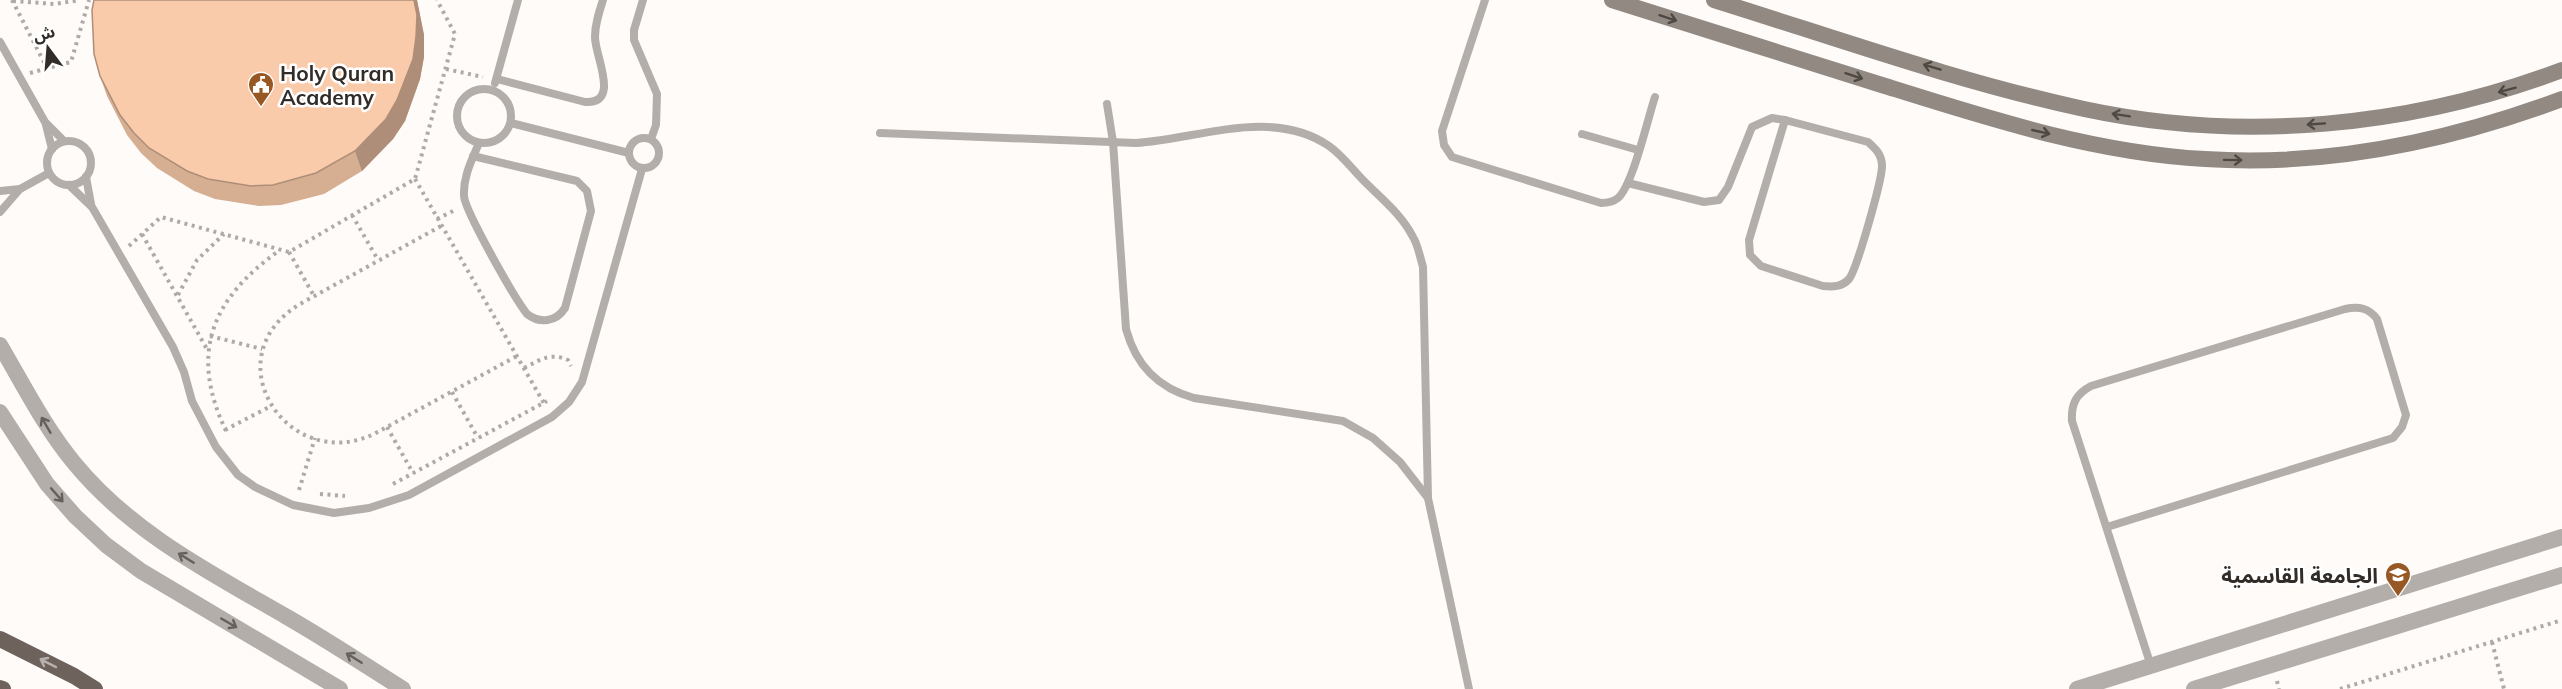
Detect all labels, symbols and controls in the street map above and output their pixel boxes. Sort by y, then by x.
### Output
one-way arrow [1658,13,1677,24]
north arrow [18,18,78,78]
text: ش [31,21,57,46]
place label: Holy Quran Academy [280,60,394,110]
one-way arrow [1923,61,1942,72]
public building icon: Holy Quran Academy [246,70,276,108]
one-way arrow [1844,71,1863,82]
one-way arrow [2498,84,2517,96]
one-way arrow [2112,109,2132,120]
one-way arrow [2306,119,2326,130]
one-way arrow [2031,127,2050,139]
one-way arrow [2223,154,2243,166]
one-way arrow [40,417,52,434]
one-way arrow [50,487,64,502]
one-way arrow [178,552,195,564]
school or university icon: الجامعة القاسمية [2383,560,2413,598]
place label: الجامعة القاسمية [2221,562,2378,588]
one-way arrow [220,617,237,629]
one-way arrow [345,651,362,664]
one-way arrow [40,656,58,668]

